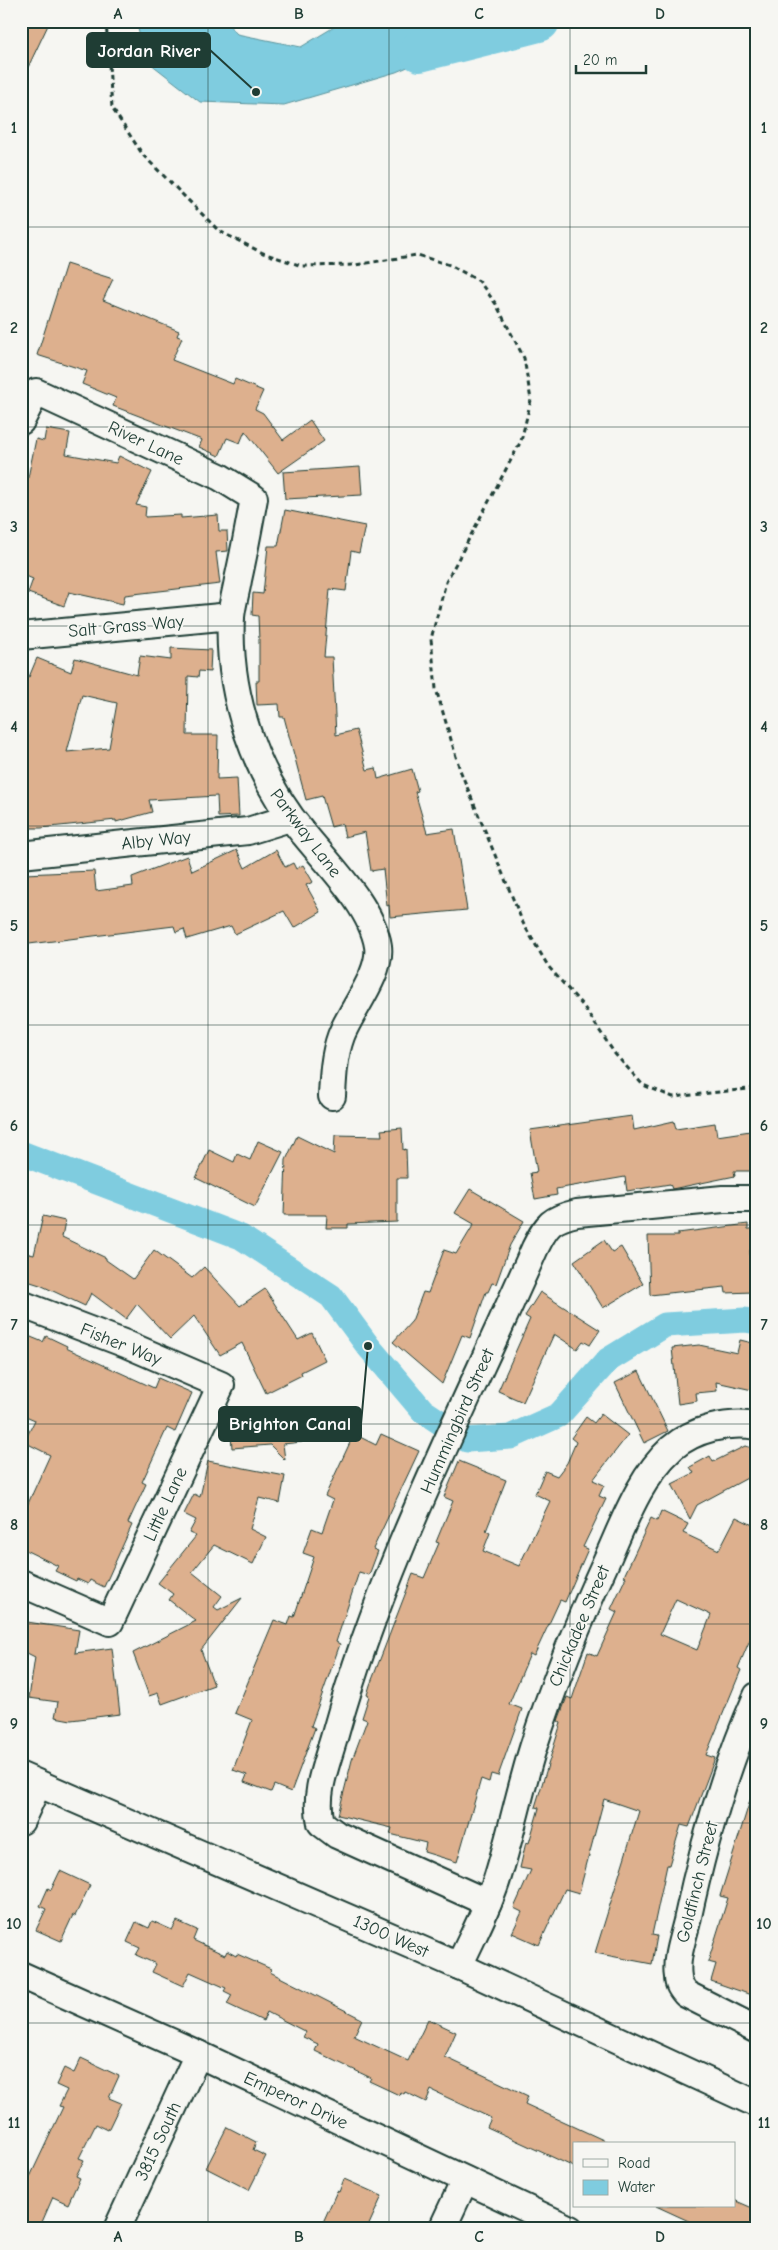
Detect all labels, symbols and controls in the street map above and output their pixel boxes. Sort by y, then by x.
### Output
text: A [114,5,123,23]
text: B [294,5,304,23]
text: C [474,5,484,23]
text: D [655,5,665,23]
callout: Jordan River [87,33,210,67]
text: Jordan River [98,40,201,62]
scale bar [576,42,646,74]
text: 20 m [583,51,617,69]
text: 1 [11,119,17,137]
text: 1 [761,119,767,137]
text: 2 [10,319,18,337]
text: 2 [760,319,768,337]
street label: River Lane [105,417,187,470]
text: 3 [10,518,18,536]
text: 3 [760,518,768,536]
street label: Salt Grass Way [67,611,186,642]
text: 4 [10,718,18,736]
text: 4 [760,718,768,736]
street label: Parkway Lane [266,785,346,882]
street label: Alby Way [120,826,193,855]
text: 5 [10,917,18,935]
text: 5 [760,917,768,935]
text: 6 [10,1117,18,1135]
text: 6 [760,1117,768,1135]
text: 7 [10,1316,18,1334]
text: 7 [760,1316,768,1334]
street label: Fisher Way [77,1319,165,1371]
street label: Hummingbird Street [416,1345,499,1497]
callout: Brighton Canal [219,1407,361,1441]
text: Brighton Canal [229,1413,351,1435]
street label: Little Lane [139,1464,192,1545]
text: 8 [10,1516,18,1534]
text: 8 [760,1516,768,1534]
street label: Chickadee Street [544,1562,615,1690]
text: 9 [10,1715,18,1733]
text: 9 [760,1715,768,1733]
street label: Goldfinch Street [672,1818,723,1945]
street label: 1300 West [350,1911,432,1963]
text: 10 [6,1915,22,1933]
text: 10 [756,1915,772,1933]
street label: Emperor Drive [240,2067,351,2134]
street label: 3815 South [131,2098,186,2184]
text: 11 [8,2114,20,2132]
text: 11 [758,2114,770,2132]
legend [573,2142,736,2208]
text: Road [618,2154,650,2172]
text: Water [618,2178,655,2196]
text: A [114,2228,123,2246]
text: B [294,2228,304,2246]
text: C [474,2228,484,2246]
text: D [655,2228,665,2246]

